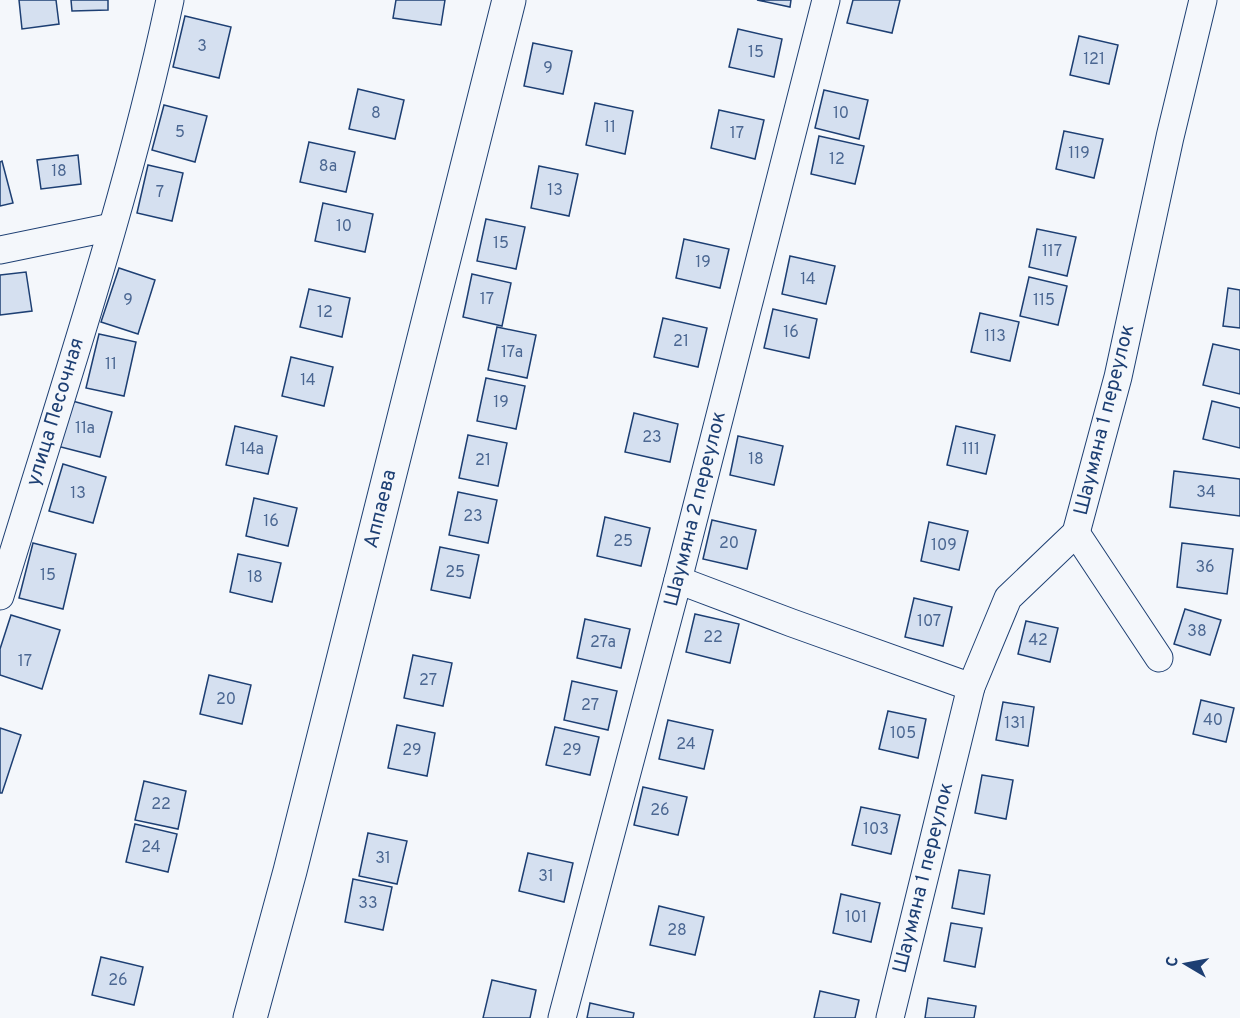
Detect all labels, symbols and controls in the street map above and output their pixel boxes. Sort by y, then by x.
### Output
house number: 3 [197,37,207,57]
house number: 15 [748,43,764,63]
house number: 121 [1083,50,1105,70]
house number: 9 [543,59,553,79]
house number: 8 [371,104,381,124]
house number: 10 [833,104,849,124]
house number: 11 [604,118,616,138]
house number: 5 [175,123,185,143]
house number: 17 [730,124,744,144]
house number: 119 [1068,144,1090,164]
house number: 12 [829,150,845,170]
house number: 8а [319,157,337,177]
house number: 18 [51,162,67,182]
house number: 13 [547,181,563,201]
house number: 7 [156,183,164,203]
house number: 10 [336,217,352,237]
house number: 15 [493,234,509,254]
house number: 117 [1042,242,1062,262]
house number: 19 [695,253,711,273]
house number: 14 [800,270,816,290]
house number: 17 [480,290,494,310]
house number: 9 [123,291,133,311]
house number: 115 [1033,291,1055,311]
house number: 12 [317,303,333,323]
street label: Шаумяна 1 переулок [1069,322,1141,518]
house number: 16 [783,323,799,343]
house number: 113 [984,327,1006,347]
house number: 21 [673,332,689,352]
street label: улица Песочная [21,335,91,489]
house number: 17а [501,343,523,363]
house number: 11 [105,355,117,375]
house number: 14 [300,371,316,391]
house number: 19 [493,393,509,413]
street label: Шаумяна 2 переулок [659,409,733,609]
house number: 11а [75,419,95,439]
house number: 23 [642,428,662,448]
house number: 14а [240,440,264,460]
house number: 111 [962,440,980,460]
house number: 18 [748,450,764,470]
house number: 21 [475,451,491,471]
street label: Аппаева [359,467,403,551]
house number: 34 [1196,483,1216,503]
house number: 13 [70,484,86,504]
house number: 23 [463,507,483,527]
house number: 16 [263,512,279,532]
house number: 25 [613,532,633,552]
house number: 20 [719,534,739,554]
house number: 109 [931,536,957,556]
house number: 36 [1195,558,1215,578]
house number: 25 [445,563,465,583]
house number: 15 [40,566,56,586]
house number: 18 [247,568,263,588]
house number: 107 [917,612,941,632]
house number: 38 [1187,622,1207,642]
house number: 22 [703,628,723,648]
house number: 42 [1028,631,1048,651]
house number: 27а [590,633,616,653]
house number: 17 [18,652,32,672]
house number: 27 [419,671,437,691]
house number: 20 [216,690,236,710]
house number: 27 [581,696,599,716]
house number: 40 [1203,711,1223,731]
house number: 131 [1004,714,1026,734]
house number: 105 [890,724,916,744]
house number: 24 [676,735,696,755]
house number: 29 [402,741,422,761]
house number: 29 [562,741,582,761]
street label: Шаумяна 1 переулок [888,780,960,976]
house number: 22 [151,795,171,815]
house number: 26 [650,801,670,821]
house number: 103 [863,820,889,840]
house number: 24 [141,838,161,858]
house number: 31 [375,849,391,869]
house number: 31 [538,867,554,887]
house number: 33 [358,894,378,914]
house number: 101 [845,908,867,928]
house number: 28 [667,921,687,941]
north arrow [1156,934,1216,994]
text: С [1162,955,1184,969]
house number: 26 [108,971,128,991]

